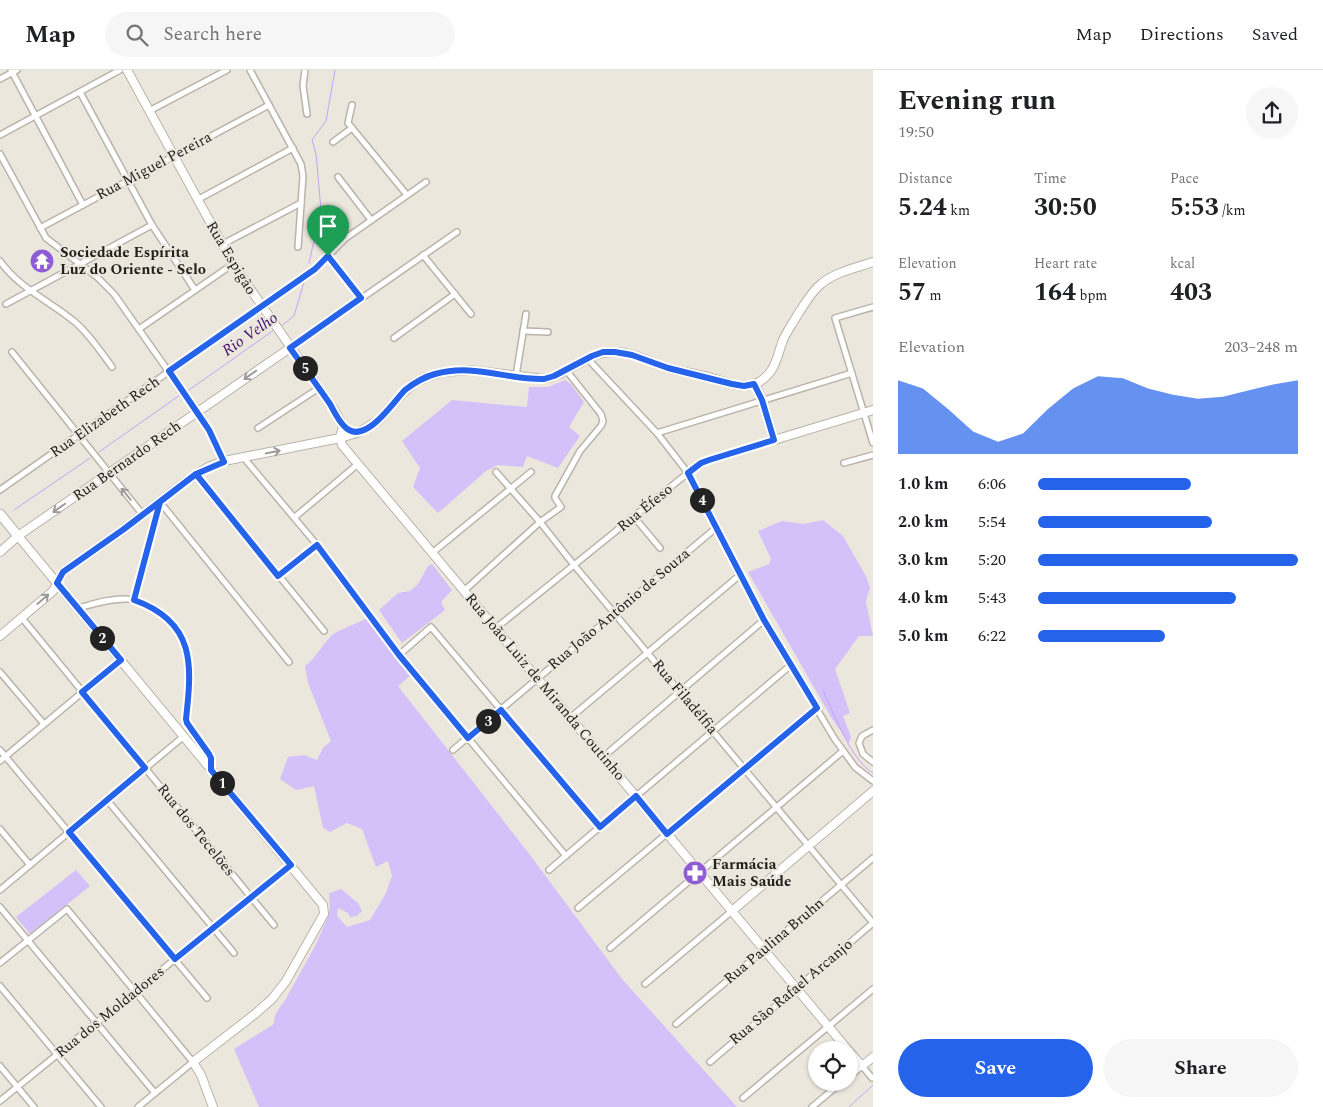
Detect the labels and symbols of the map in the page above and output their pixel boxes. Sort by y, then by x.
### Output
street label: Rua Miguel Pereira [92,125,217,206]
pin [307,205,349,256]
street label: Rua Espigão [200,217,262,299]
place label: Sociedade Espírita Luz do Oriente - Selo [60,241,206,281]
temple icon: Sociedade Espírita Luz do Oriente - Selo [29,248,55,274]
water label: Rio Velho [217,306,283,362]
pin: 5 [292,356,318,380]
street label: Rua Elizabeth Rech [45,370,165,464]
one-way arrow [243,370,257,380]
street label: Rua Bernardo Rech [68,415,186,507]
one-way arrow [265,446,281,456]
street label: Rua Éfeso [612,478,678,538]
one-way arrow [121,488,132,501]
pin: 4 [690,488,714,512]
one-way arrow [52,503,66,513]
street label: Rua João Antônio de Souza [543,542,696,676]
street label: Rua João Luiz de Miranda Coutinho [459,588,631,786]
one-way arrow [37,593,50,605]
pin: 2 [90,626,114,650]
street label: Rua Filadélfia [647,654,724,740]
pin: 3 [476,708,500,734]
pin: 1 [210,770,234,796]
street label: Rua dos Tecelões [151,779,241,881]
place label: Farmácia Mais Saúde [712,853,791,893]
pharmacy icon: Farmácia Mais Saúde [682,860,708,886]
street label: Rua Paulina Bruhn [719,892,829,990]
street label: Rua São Rafael Arcanjo [724,933,858,1051]
street label: Rua dos Moldadores [50,961,170,1063]

